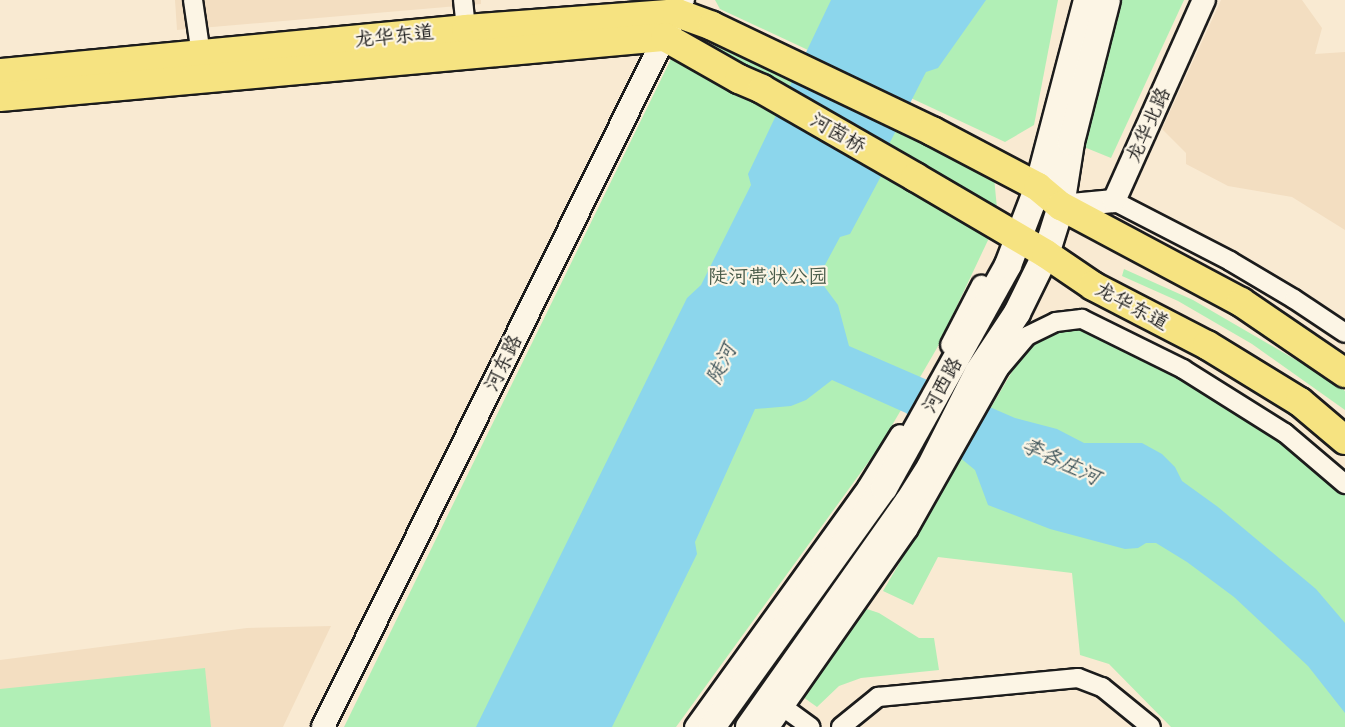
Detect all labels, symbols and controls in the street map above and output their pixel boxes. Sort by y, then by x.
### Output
street label: 龙华东道 [353,20,435,52]
street label: 龙华北路 [1121,84,1175,166]
street label: 河茵桥 [806,108,870,158]
park label: 陡河带状公园 [708,264,828,288]
street label: 龙华东道 [1091,277,1173,335]
street label: 河东路 [479,331,527,395]
water label: 陡河 [700,340,742,388]
street label: 河西路 [917,353,967,417]
water label: 李各庄河 [1018,432,1104,490]

